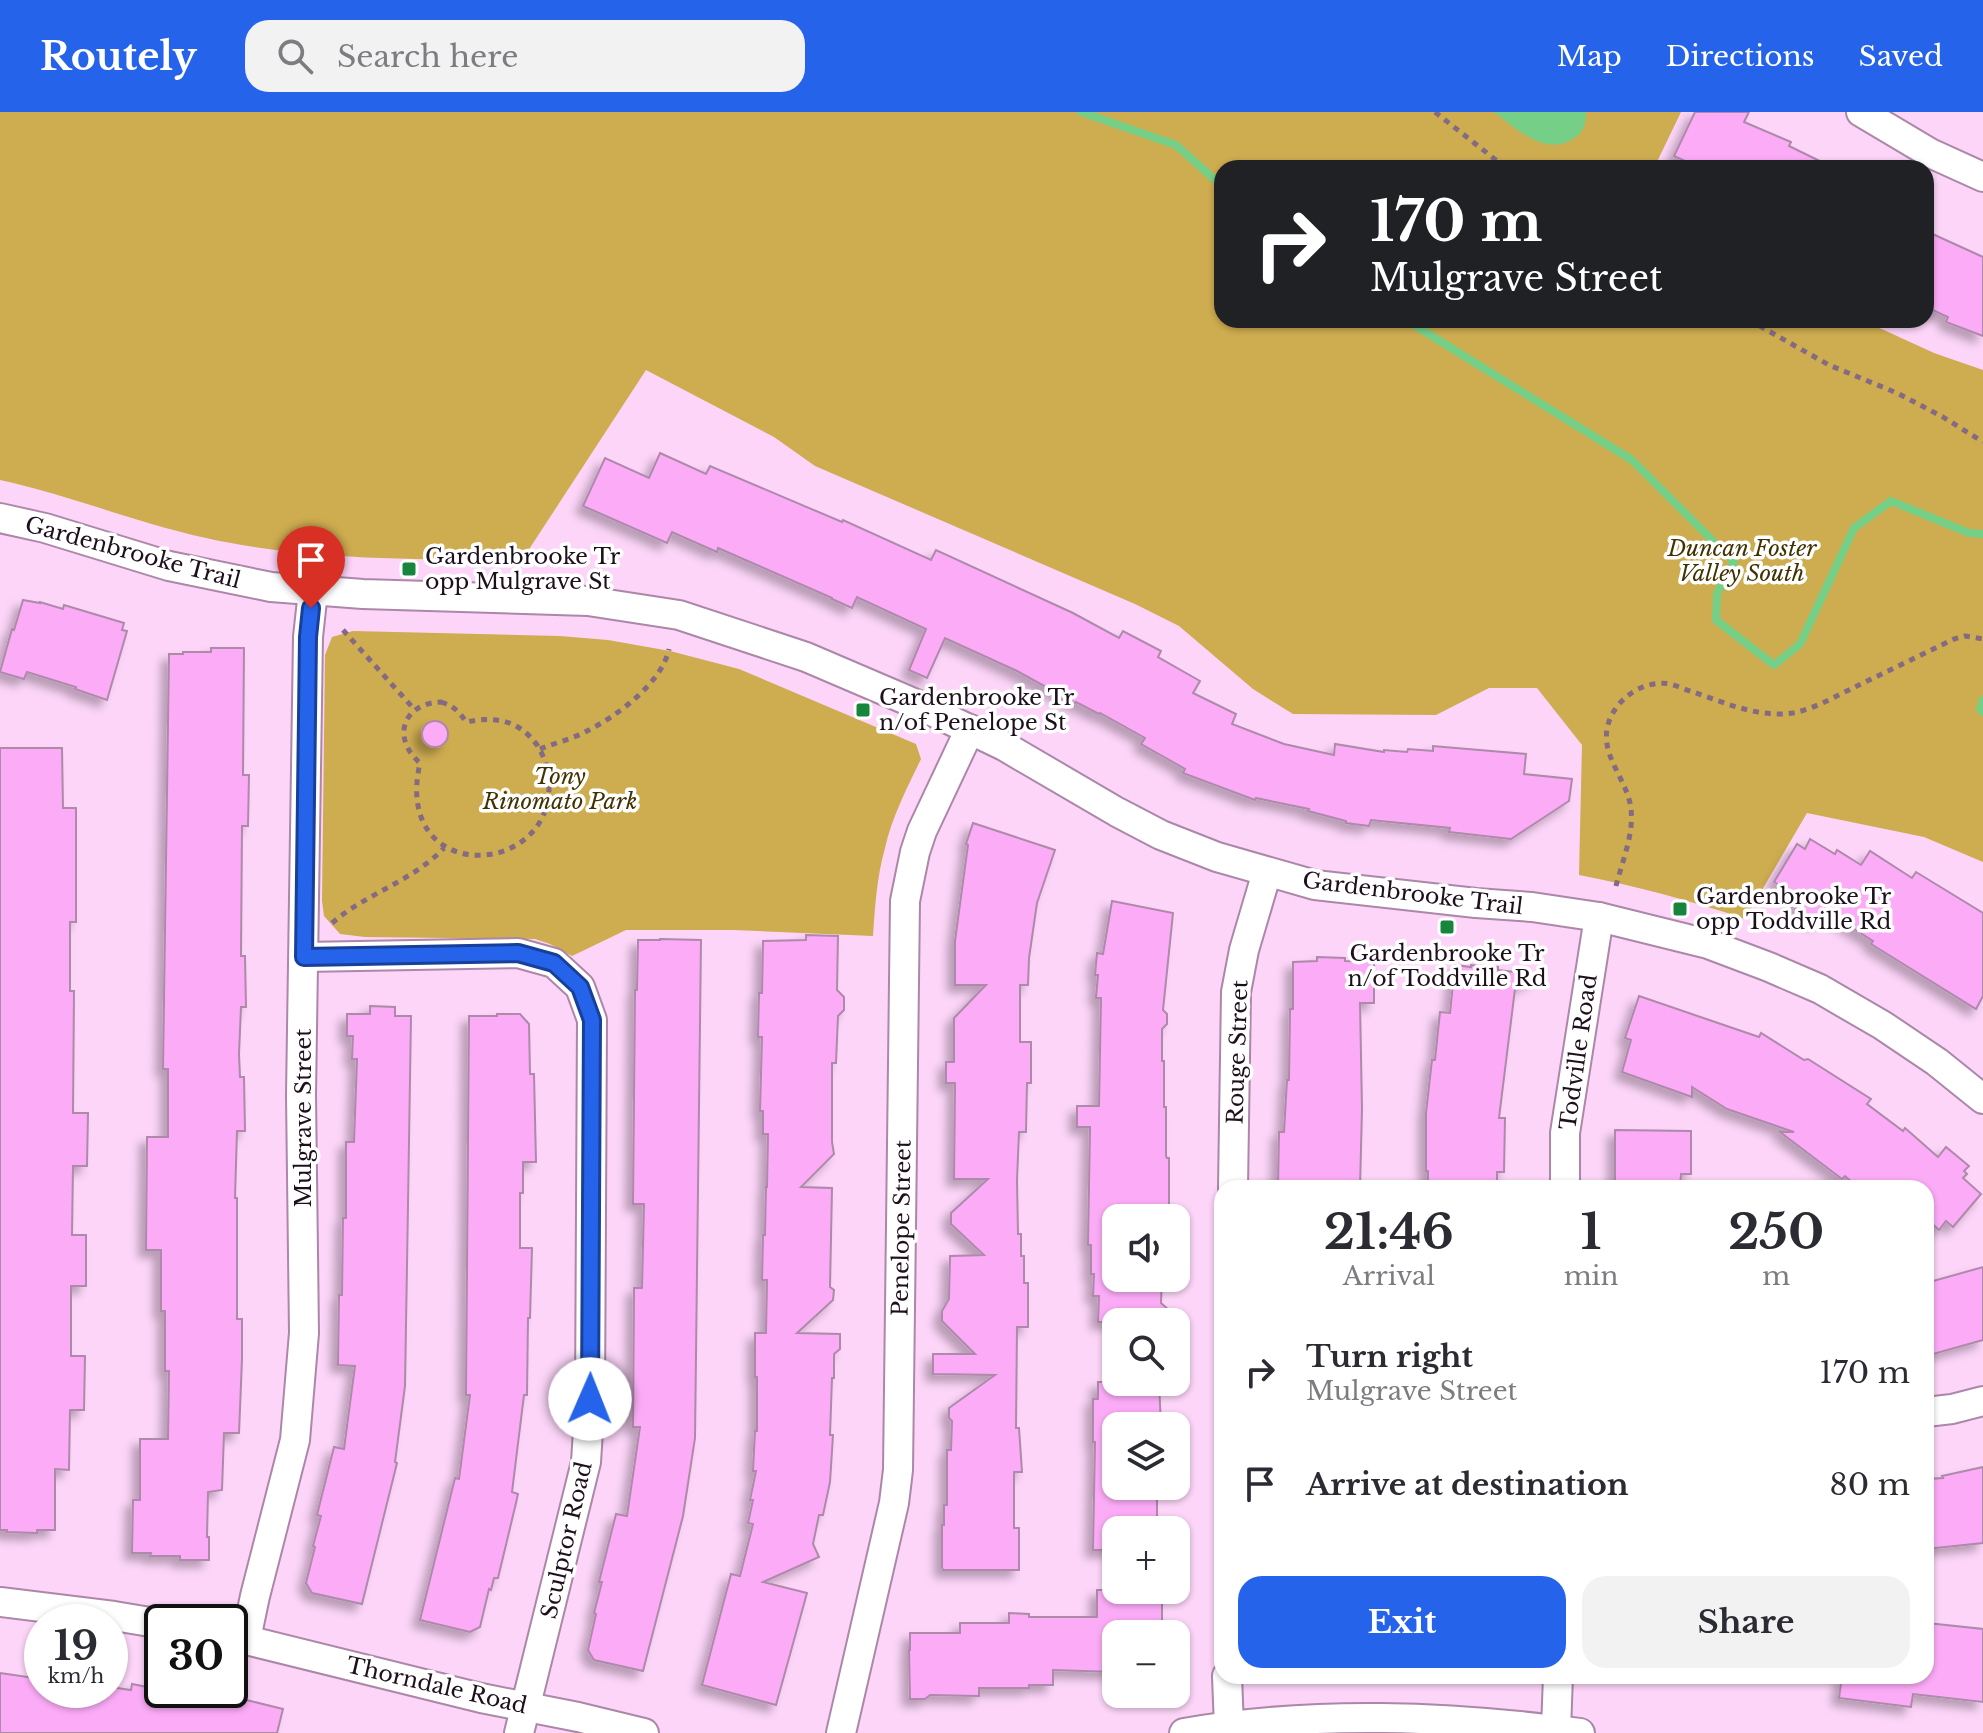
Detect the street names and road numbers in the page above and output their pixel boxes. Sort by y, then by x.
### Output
street label: Gardenbrooke Trail [22,511,244,594]
street label: Gardenbrooke Trail [1301,867,1525,920]
street label: Todville Road [1554,972,1603,1132]
street label: Rouge Street [1221,979,1254,1125]
street label: Mulgrave Street [290,1028,317,1207]
street label: Penelope Street [886,1139,917,1316]
street label: Sculptor Road [535,1459,598,1621]
street label: Thorndale Road [344,1652,530,1719]

